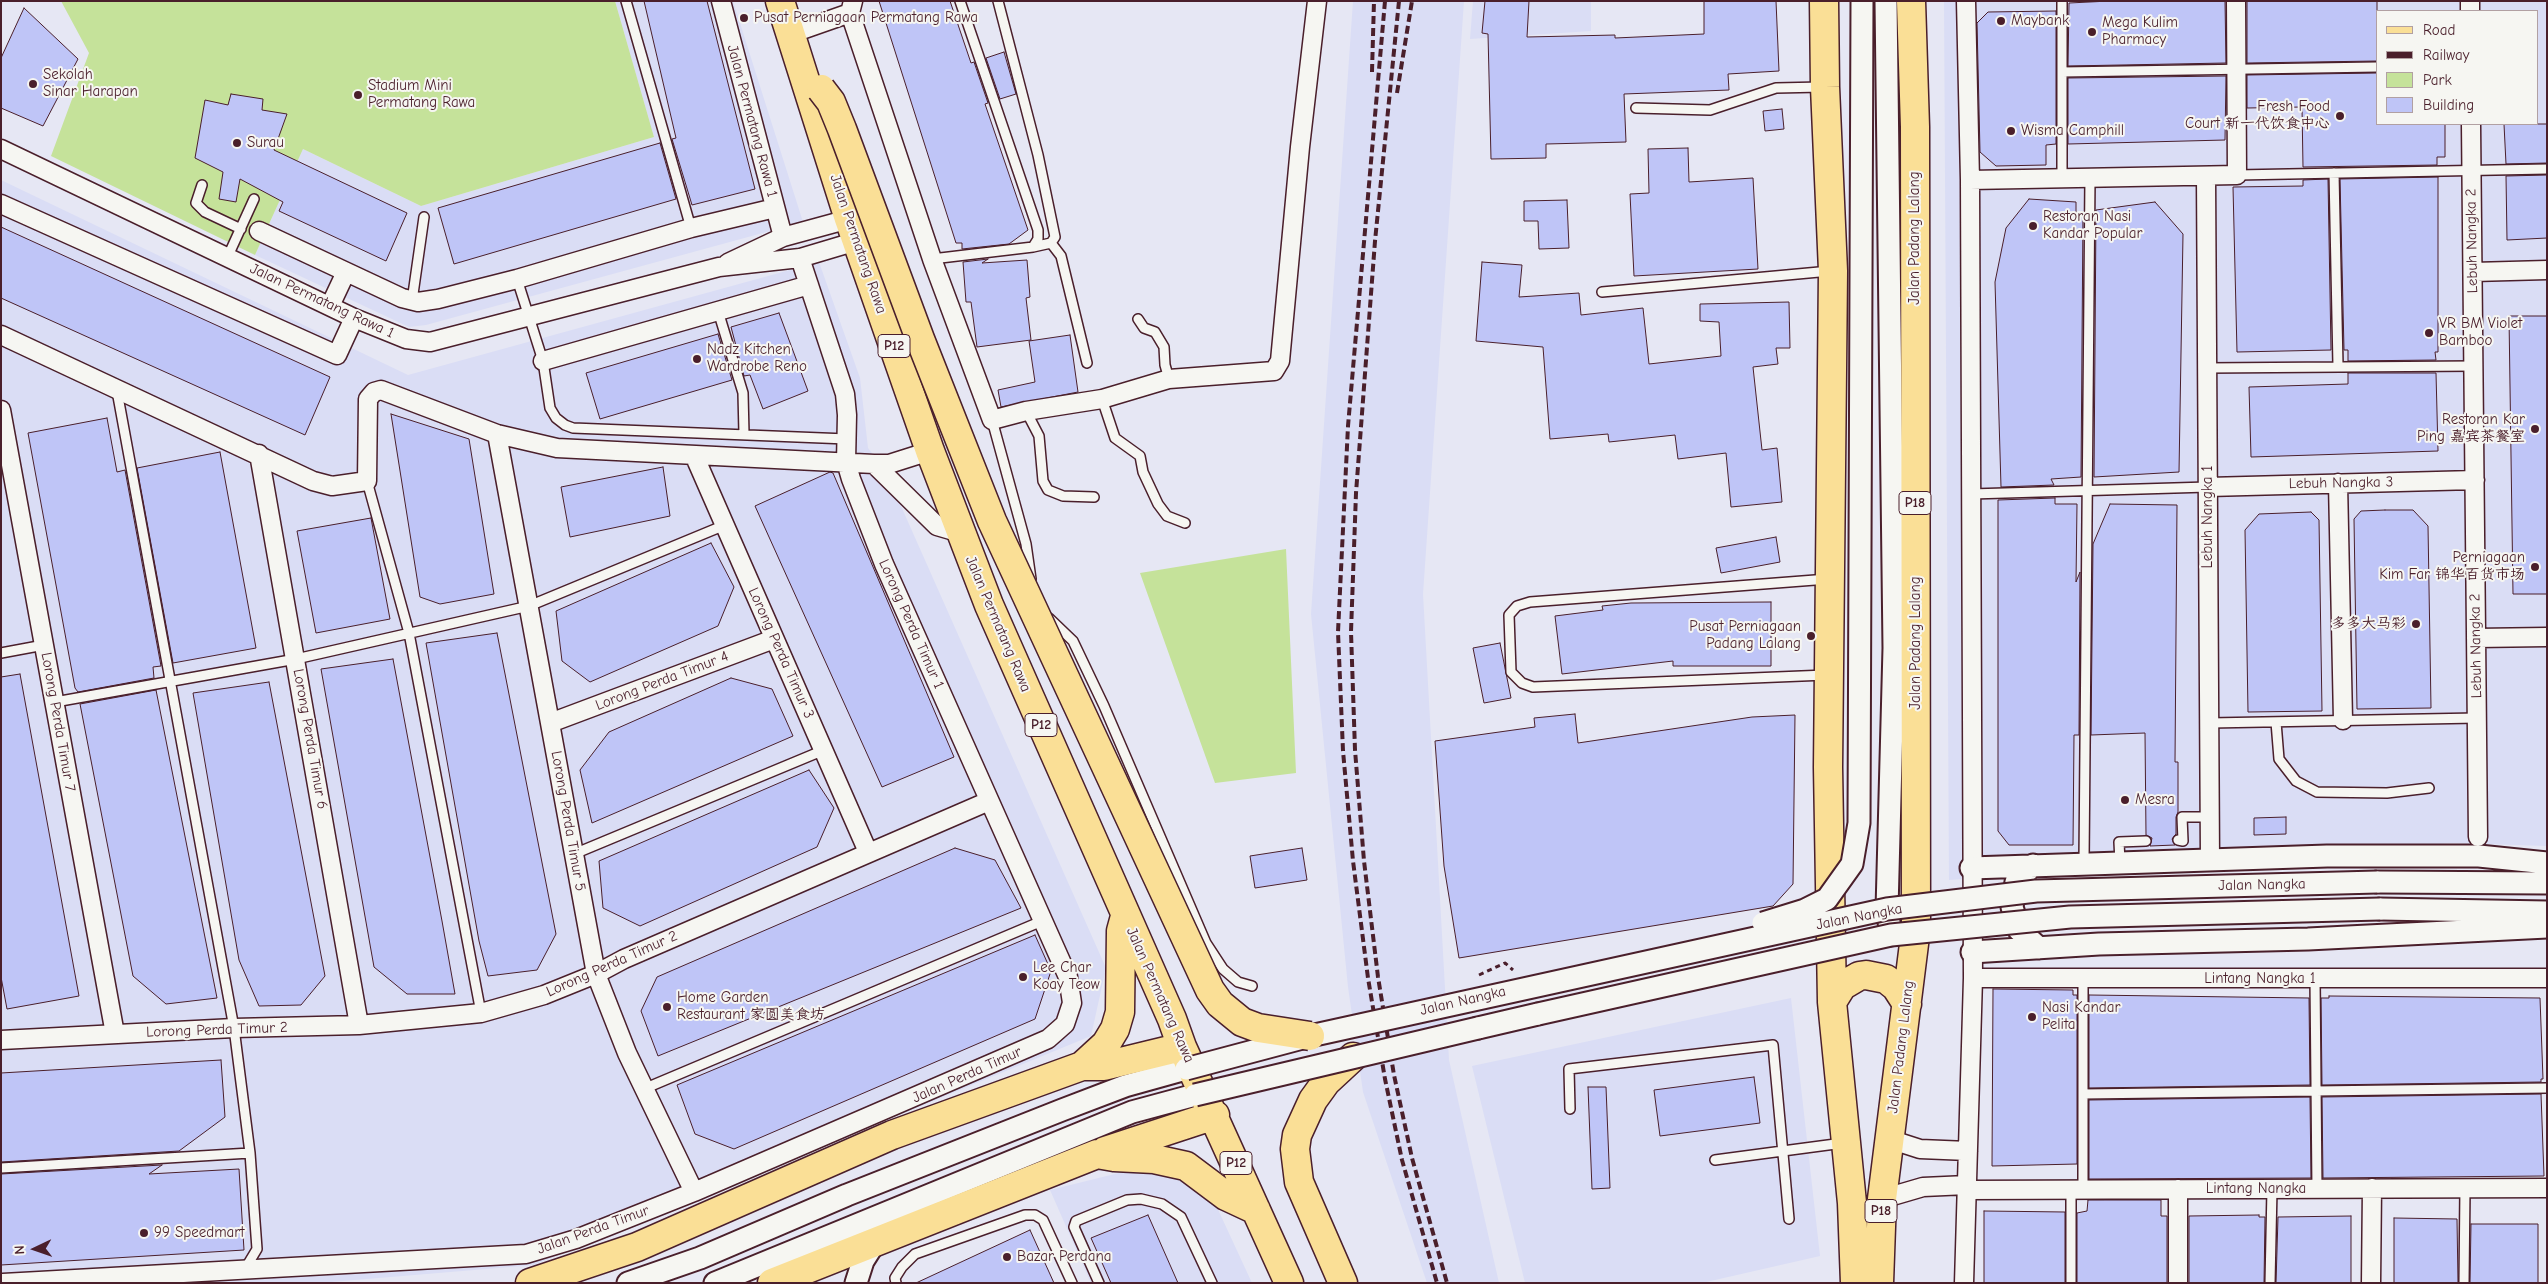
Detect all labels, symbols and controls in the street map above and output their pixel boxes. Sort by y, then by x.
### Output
place label: Pusat Perniagaan Permatang Rawa [754,9,978,27]
legend [2376,10,2538,125]
marker: Pusat Perniagaan Permatang Rawa [738,12,750,24]
place label: Maybank [2011,12,2069,30]
place label: Mega Kulim Pharmacy [2102,14,2178,49]
marker: Maybank [1995,15,2007,27]
text: Road [2423,21,2455,39]
marker: Mega Kulim Pharmacy [2086,26,2098,38]
street label: Jalan Permatang Rawa 1 [723,43,781,199]
text: Railway [2423,46,2469,64]
place label: Sekolah Sinar Harapan [43,66,138,101]
text: Park [2423,71,2452,89]
place label: Stadium Mini Permatang Rawa [368,77,475,112]
marker: Sekolah Sinar Harapan [27,78,39,90]
marker: Stadium Mini Permatang Rawa [352,89,364,101]
text: Building [2423,96,2474,114]
place label: Fresh Food Court 新一代饮食中心 [2185,98,2330,133]
marker: Fresh Food Court 新一代饮食中心 [2334,110,2346,122]
place label: Wisma Camphill [2021,122,2124,140]
marker: Wisma Camphill [2005,125,2017,137]
place label: Surau [247,134,284,152]
marker: Surau [231,137,243,149]
street label: Jalan Padang Lalang [1906,171,1924,305]
street label: Jalan Permatang Rawa [826,172,890,316]
street label: Lebuh Nangka 2 [2462,188,2482,294]
place label: Restoran Nasi Kandar Popular [2043,208,2142,243]
marker: Restoran Nasi Kandar Popular [2027,220,2039,232]
street label: Jalan Permatang Rawa 1 [247,260,397,342]
place label: VR BM Violet Bamboo [2439,315,2522,350]
marker: VR BM Violet Bamboo [2423,327,2435,339]
road number: P12 [878,334,910,358]
place label: Nadz Kitchen Wardrobe Reno [707,341,807,376]
marker: Nadz Kitchen Wardrobe Reno [691,353,703,365]
place label: Restoran Kar Ping 嘉宾茶餐室 [2417,411,2525,446]
marker: Restoran Kar Ping 嘉宾茶餐室 [2529,423,2541,435]
street label: Lebuh Nangka 1 [2199,466,2217,568]
street label: Lebuh Nangka 3 [2289,473,2393,493]
road number: P18 [1899,492,1931,514]
place label: Perniagaan Kim Far 锦华百货市场 [2379,549,2525,584]
street label: Jalan Permatang Rawa [961,553,1035,695]
street label: Lorong Perda Timur 1 [874,556,948,692]
marker: Perniagaan Kim Far 锦华百货市场 [2529,561,2541,573]
street label: Jalan Padang Lalang [1907,576,1925,710]
street label: Lorong Perda Timur 3 [744,585,818,721]
street label: Lebuh Nangka 2 [2466,593,2486,699]
place label: 多多大马彩 [2331,615,2406,633]
place label: Pusat Perniagaan Padang Lalang [1689,618,1801,653]
marker: 多多大马彩 [2410,618,2422,630]
marker: Pusat Perniagaan Padang Lalang [1805,630,1817,642]
street label: Lorong Perda Timur 4 [593,647,731,715]
street label: Lorong Perda Timur 7 [37,651,79,793]
street label: Lorong Perda Timur 6 [289,668,331,810]
road number: P12 [1025,714,1057,736]
street label: Lorong Perda Timur 5 [547,750,589,892]
place label: Mesra [2135,791,2175,809]
marker: Mesra [2119,794,2131,806]
street label: Jalan Nangka [2218,875,2306,895]
street label: Jalan Nangka [1814,900,1904,934]
street label: Jalan Permatang Rawa [1122,925,1198,1065]
street label: Lorong Perda Timur 2 [544,927,680,1001]
place label: Lee Char Koay Teow [1033,959,1100,994]
street label: Lintang Nangka 1 [2204,970,2316,988]
marker: Lee Char Koay Teow [1017,971,1029,983]
street label: Jalan Padang Lalang [1884,980,1918,1114]
street label: Jalan Nangka [1418,982,1508,1020]
place label: Home Garden Restaurant 家圆美食坊 [677,989,825,1024]
place label: Nasi Kandar Pelita [2042,999,2120,1034]
marker: Home Garden Restaurant 家圆美食坊 [661,1001,673,1013]
marker: Nasi Kandar Pelita [2026,1011,2038,1023]
street label: Lorong Perda Timur 2 [146,1019,288,1041]
street label: Jalan Perda Timur [910,1043,1024,1107]
road number: P12 [1220,1152,1252,1174]
street label: Lintang Nangka [2206,1180,2306,1198]
road number: P18 [1865,1200,1897,1222]
street label: Jalan Perda Timur [535,1201,651,1259]
north arrow [10,1224,60,1274]
place label: 99 Speedmart [154,1224,245,1242]
marker: 99 Speedmart [138,1227,150,1239]
text: N [11,1245,28,1255]
place label: Bazar Perdana [1017,1248,1111,1266]
marker: Bazar Perdana [1001,1251,1013,1263]

